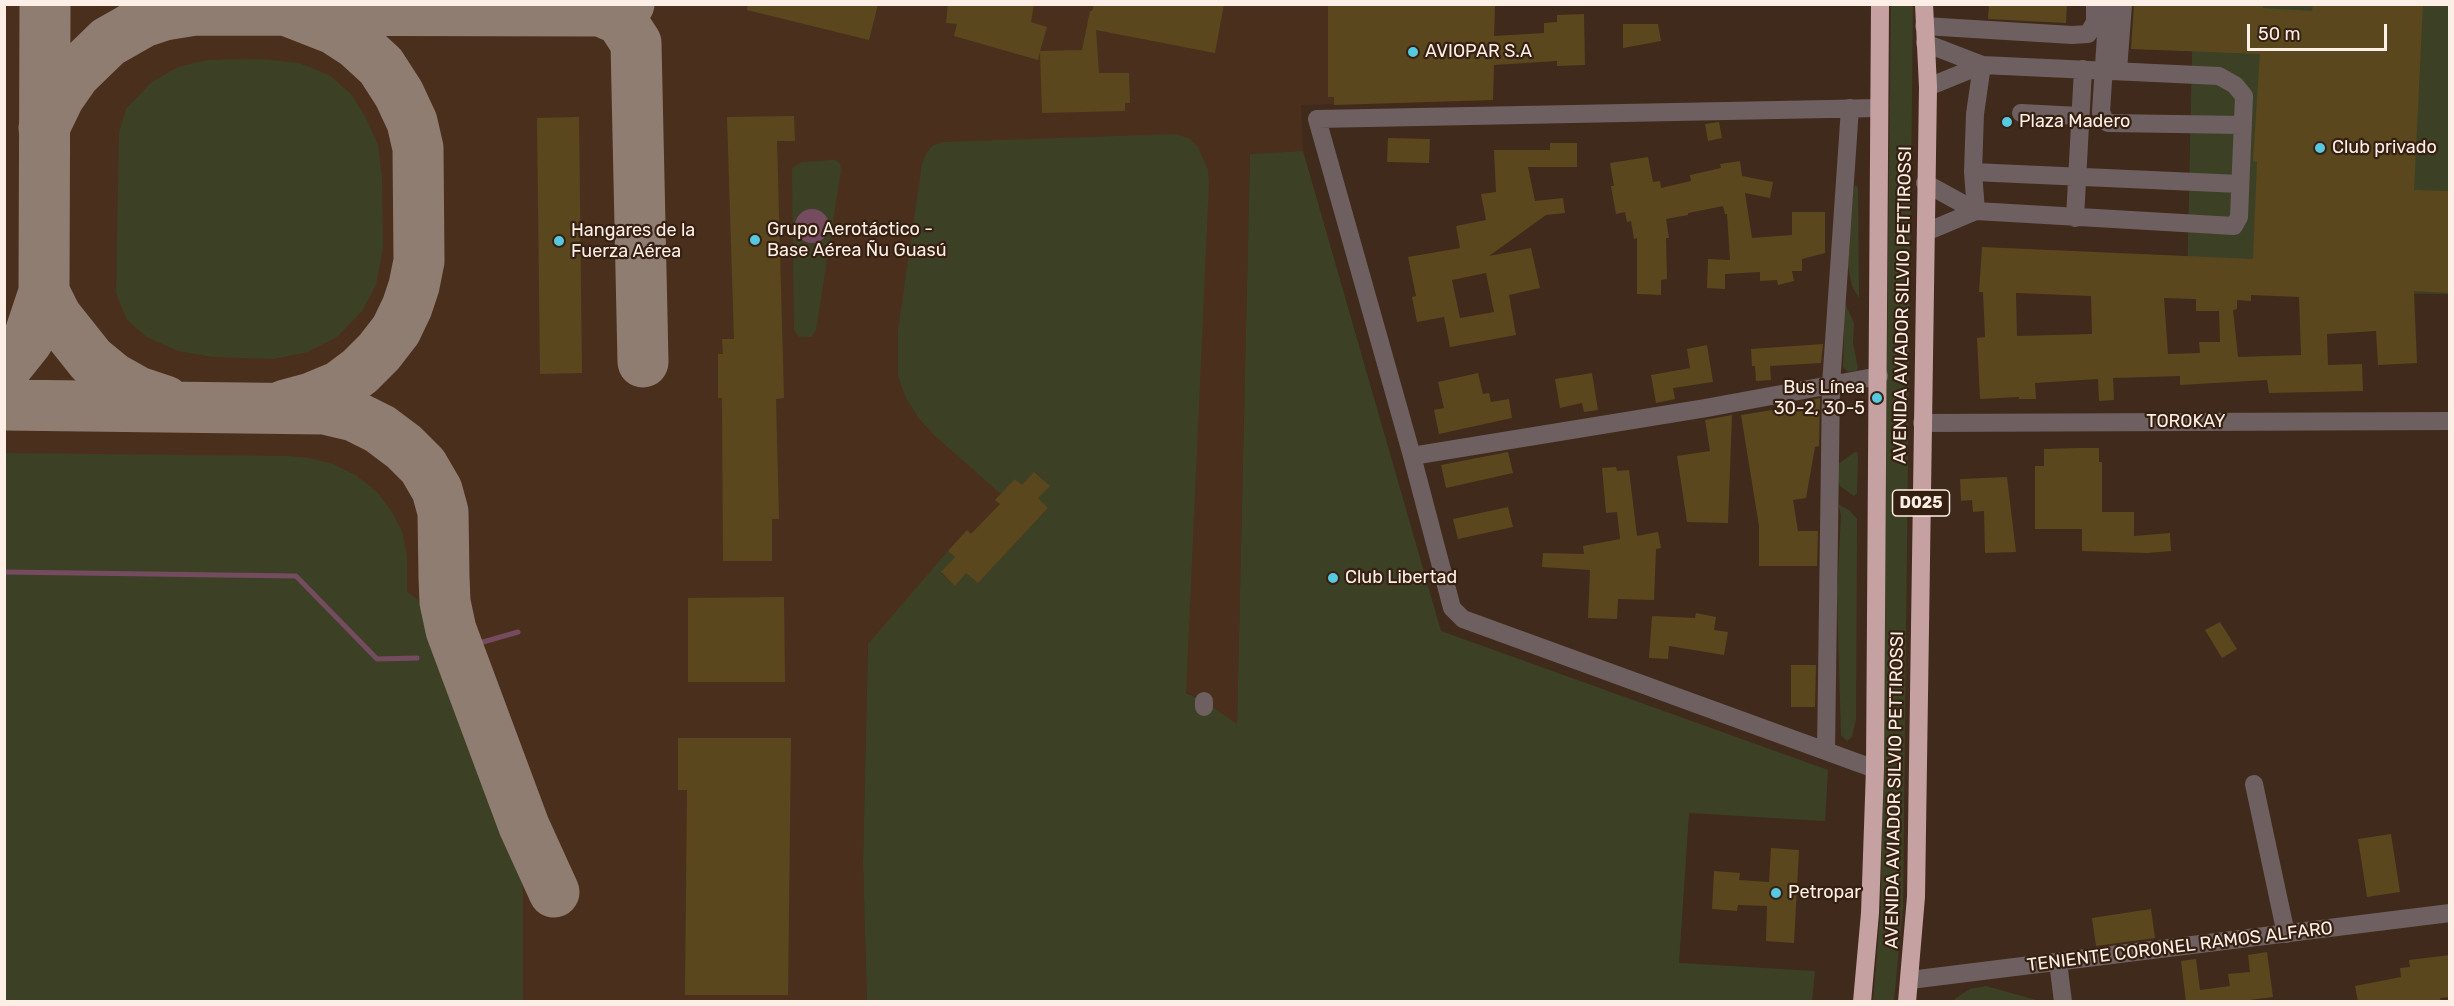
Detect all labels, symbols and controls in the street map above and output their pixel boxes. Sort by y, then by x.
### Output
scale bar [2250,12,2390,50]
text: 50 m [2258,23,2301,45]
place label: AVIOPAR S.A [1425,41,1532,63]
marker: AVIOPAR S.A [1406,45,1420,59]
place label: Plaza Madero [2019,111,2130,133]
marker: Plaza Madero [2000,115,2014,129]
place label: Club privado [2332,137,2437,159]
marker: Club privado [2313,141,2327,155]
street label: AVENIDA AVIADOR SILVIO PETTIROSSI [1889,146,1917,464]
place label: Grupo Aerotáctico - Base Aérea Ñu Guasú [767,219,947,262]
place label: Hangares de la Fuerza Aérea [571,220,695,262]
marker: Grupo Aerotáctico - Base Aérea Ñu Guasú [748,233,762,247]
marker: Hangares de la Fuerza Aérea [552,234,566,248]
place label: Bus Línea 30-2, 30-5 [1774,377,1865,420]
marker: Bus Línea 30-2, 30-5 [1870,391,1884,405]
street label: TOROKAY [2146,411,2226,433]
road number: D025 [1892,490,1950,516]
place label: Club Libertad [1345,567,1457,589]
marker: Club Libertad [1326,571,1340,585]
street label: AVENIDA AVIADOR SILVIO PETTIROSSI [1881,631,1909,949]
place label: Petropar [1788,882,1861,904]
marker: Petropar [1769,886,1783,900]
street label: TENIENTE CORONEL RAMOS ALFARO [2026,918,2334,976]

